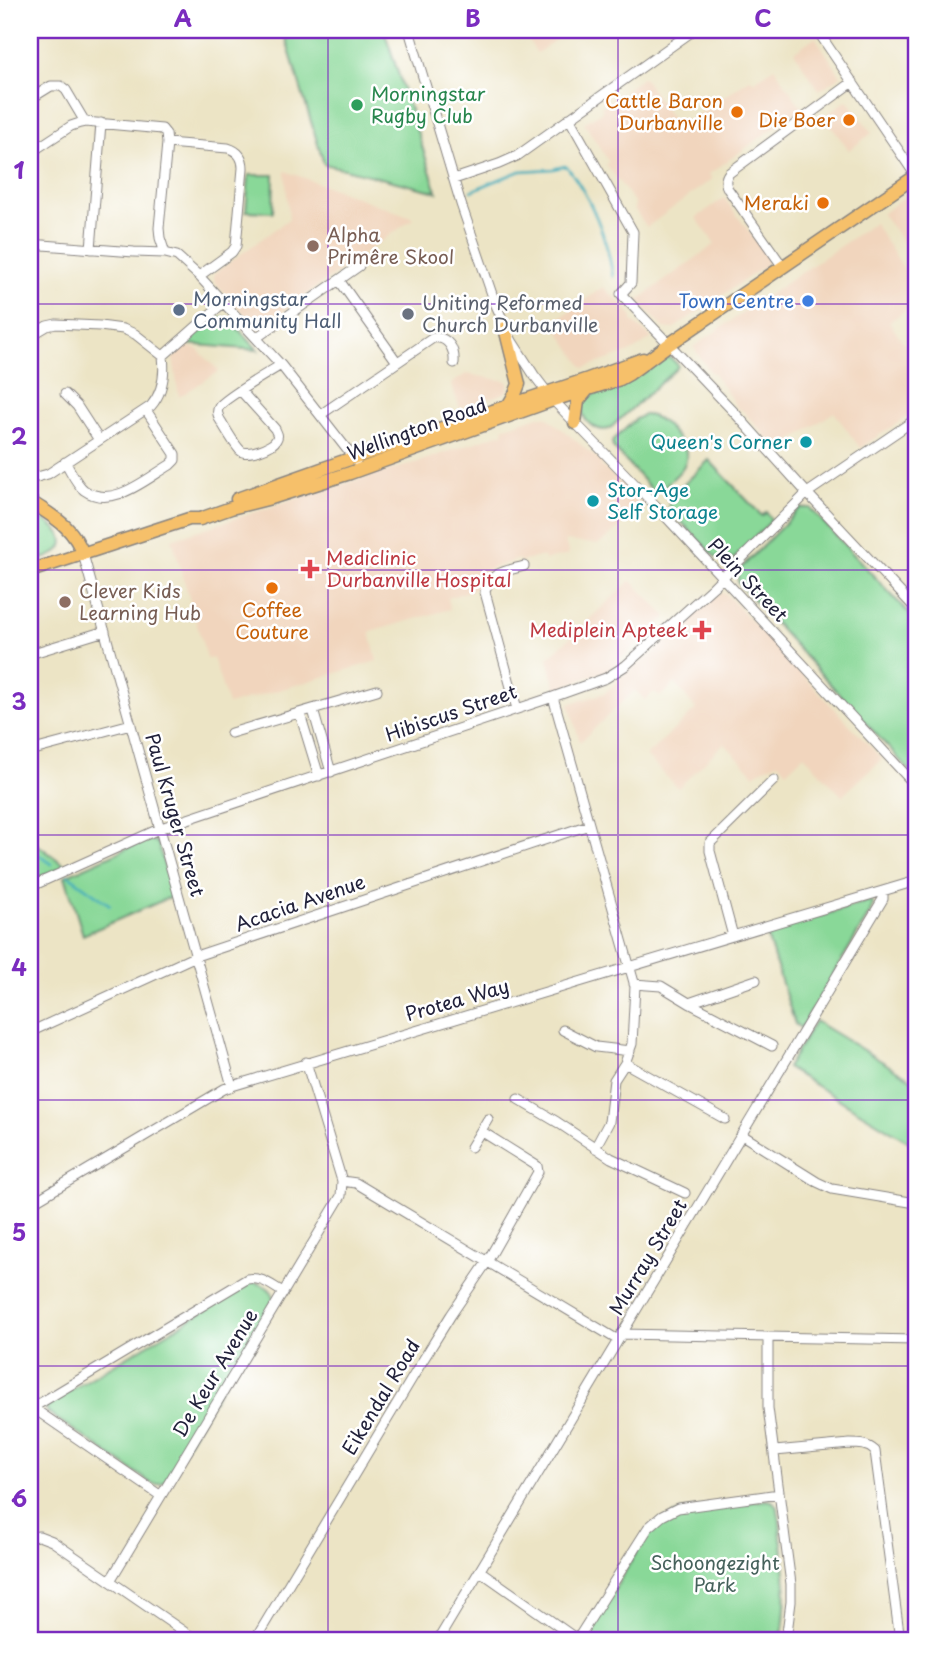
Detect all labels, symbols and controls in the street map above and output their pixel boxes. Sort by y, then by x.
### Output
text: A [174,0,192,35]
text: B [465,0,481,35]
text: C [754,0,772,35]
place label: Morningstar Rugby Club [371,79,486,129]
place label: Cattle Baron Durbanville [605,86,723,136]
marker: Morningstar Rugby Club [349,97,365,113]
marker: Cattle Baron Durbanville [729,104,745,120]
place label: Die Boer [759,105,835,133]
marker: Die Boer [841,112,857,128]
text: 1 [14,152,25,187]
place label: Meraki [744,188,809,216]
marker: Meraki [815,195,831,211]
place label: Alpha Primêre Skool [327,220,454,270]
marker: Alpha Primêre Skool [305,238,321,254]
place label: Morningstar Community Hall [193,284,342,334]
place label: Town Centre [679,286,794,314]
place label: Uniting Reformed Church Durbanville [422,288,598,338]
marker: Town Centre [800,293,816,309]
marker: Morningstar Community Hall [171,302,187,318]
marker: Uniting Reformed Church Durbanville [400,306,416,322]
street label: Wellington Road [343,390,490,466]
text: 2 [11,418,27,453]
place label: Queen's Corner [651,427,792,455]
marker: Queen's Corner [798,434,814,450]
place label: Stor-Age Self Storage [607,475,718,525]
marker: Stor-Age Self Storage [585,493,601,509]
street label: Plein Street [702,531,795,628]
place label: Mediclinic Durbanville Hospital [326,543,512,593]
marker: Mediclinic Durbanville Hospital [300,559,320,579]
place label: Clever Kids Learning Hub [79,576,201,626]
marker: Coffee Couture [264,580,280,596]
marker: Clever Kids Learning Hub [57,594,73,610]
place label: Coffee Couture [235,595,309,645]
place label: Mediplein Apteek [529,615,688,643]
marker: Mediplein Apteek [694,622,710,638]
street label: Hibiscus Street [381,676,521,748]
text: 3 [11,683,27,718]
street label: Paul Kruger Street [139,730,213,900]
street label: Acacia Avenue [231,867,369,937]
text: 4 [11,949,27,984]
street label: Protea Way [401,971,512,1027]
street label: Murray Street [601,1193,693,1320]
text: 5 [12,1214,26,1249]
street label: De Keur Avenue [165,1303,263,1442]
street label: Eikendal Road [335,1333,426,1460]
text: 6 [11,1480,27,1515]
park label: Schoongezight Park [650,1548,780,1598]

